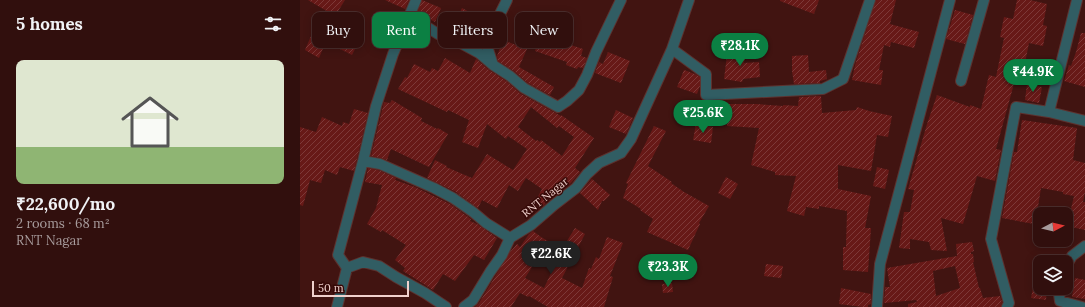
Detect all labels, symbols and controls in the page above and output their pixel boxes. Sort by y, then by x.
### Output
chip: Buy [312,12,364,48]
chip: Rent [372,12,430,48]
chip: Filters [438,12,507,48]
chip: New [515,12,573,48]
text: 5 homes [16,13,83,35]
icon: filters [262,13,284,35]
pin: ₹28.1K [707,33,773,67]
text: ₹28.1K [720,37,760,54]
pin: ₹44.9K [1000,59,1066,93]
text: ₹44.9K [1012,63,1054,80]
icon: home [114,86,186,158]
pin: ₹25.6K [670,100,736,134]
text: ₹25.6K [682,104,724,121]
street label: RNT Nagar [519,174,571,220]
text: ₹22,600/mo [16,193,115,215]
north arrow [1033,207,1073,247]
map controls [1033,207,1073,295]
text: 2 rooms · 68 m² [16,215,110,232]
text: RNT Nagar [16,232,82,249]
pin: ₹22.6K [518,241,584,275]
text: ₹22.6K [530,245,572,262]
pin: ₹23.3K [635,254,701,288]
button: layers [1033,255,1073,295]
text: ₹23.3K [647,258,689,275]
scale bar [312,279,409,298]
text: 50 m [318,281,344,295]

